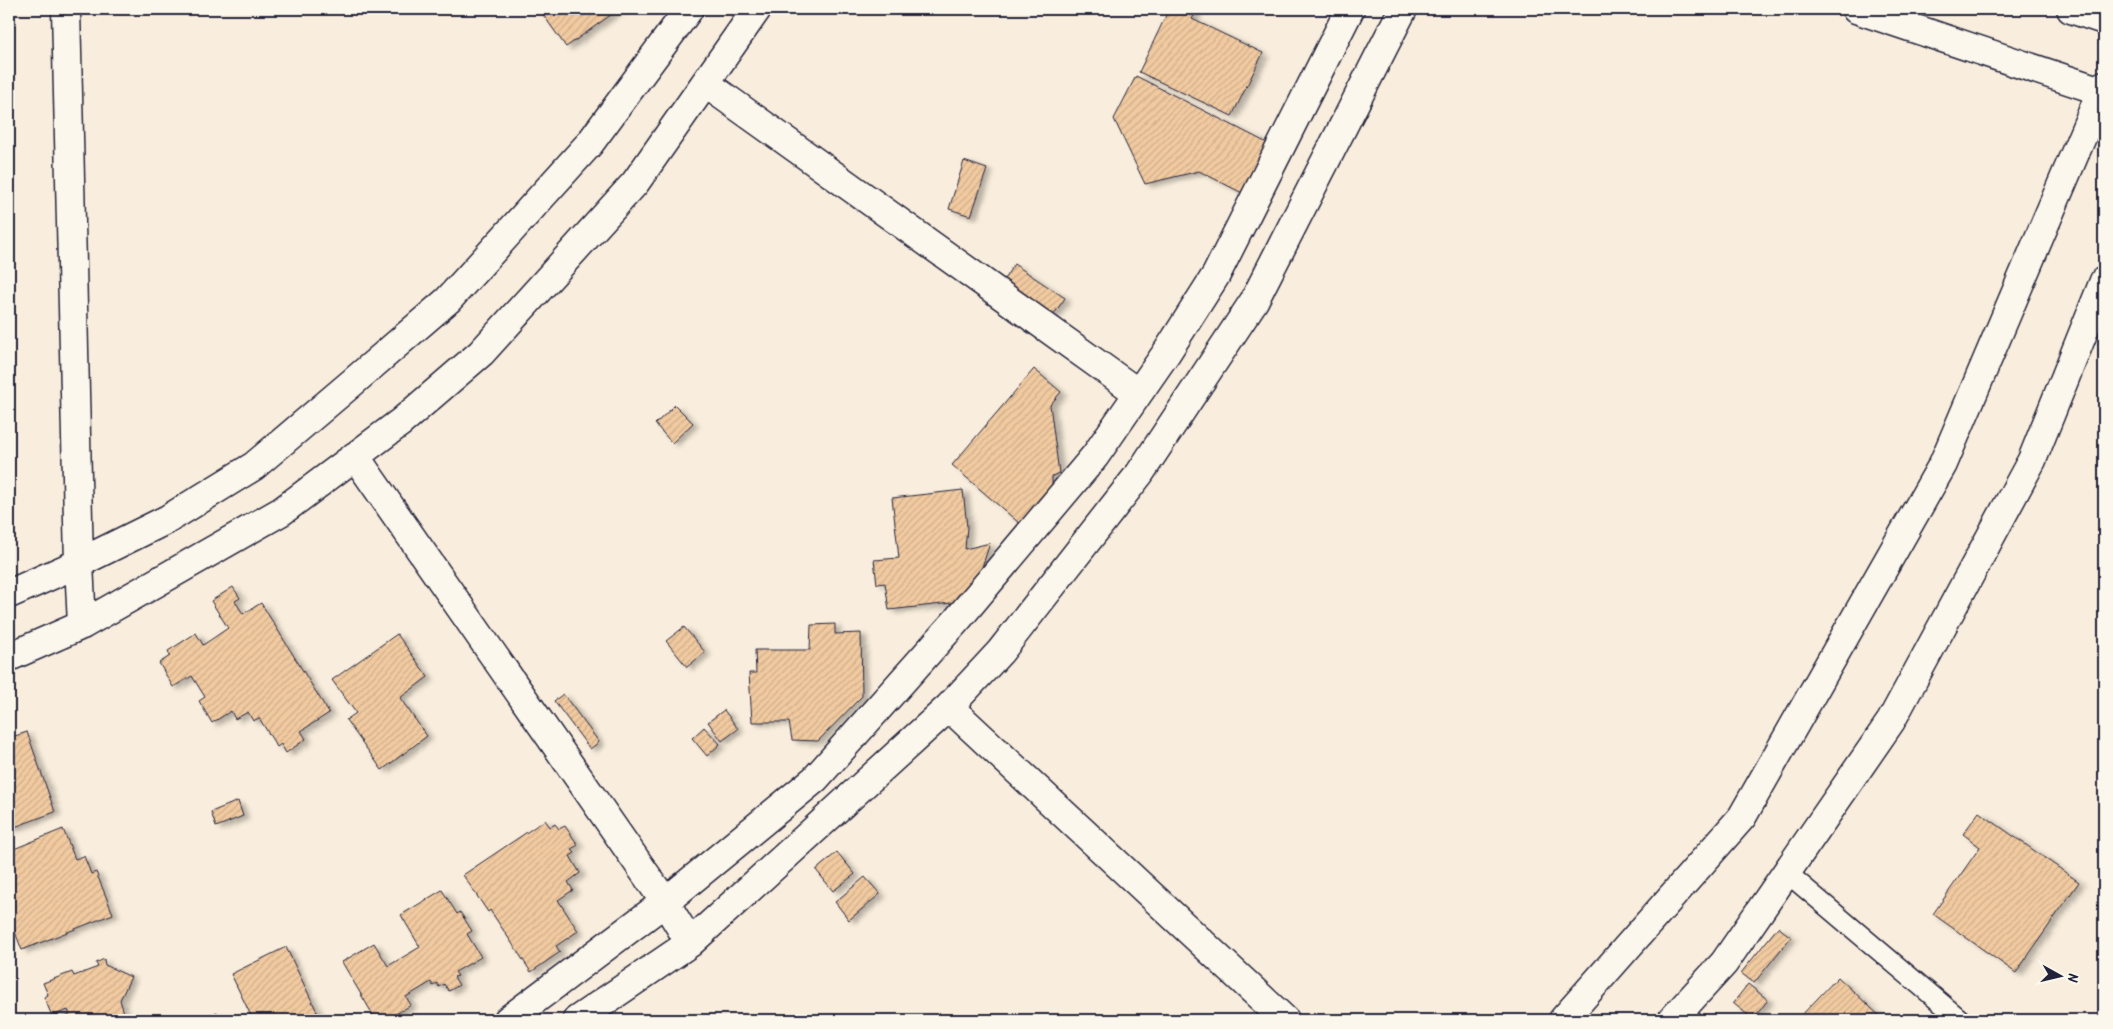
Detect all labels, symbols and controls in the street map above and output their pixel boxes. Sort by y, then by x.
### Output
north arrow [2036,952,2086,1002]
text: N [2060,972,2083,984]

